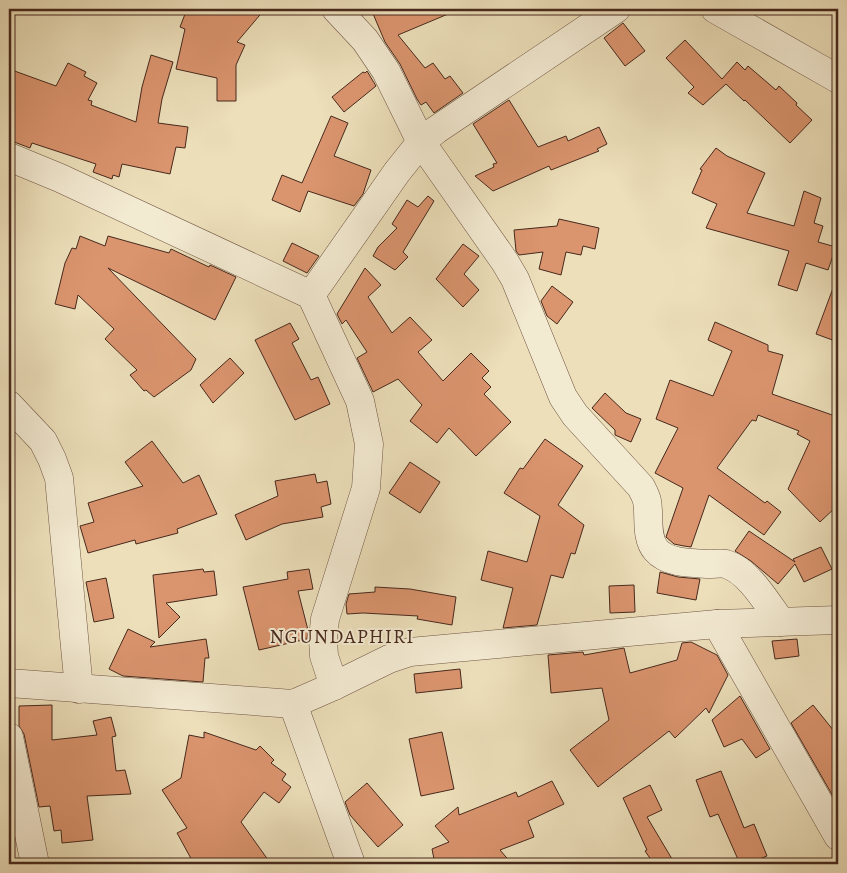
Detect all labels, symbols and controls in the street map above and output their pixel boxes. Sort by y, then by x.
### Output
district label: NGUNDAPHIRI [269,623,415,650]

